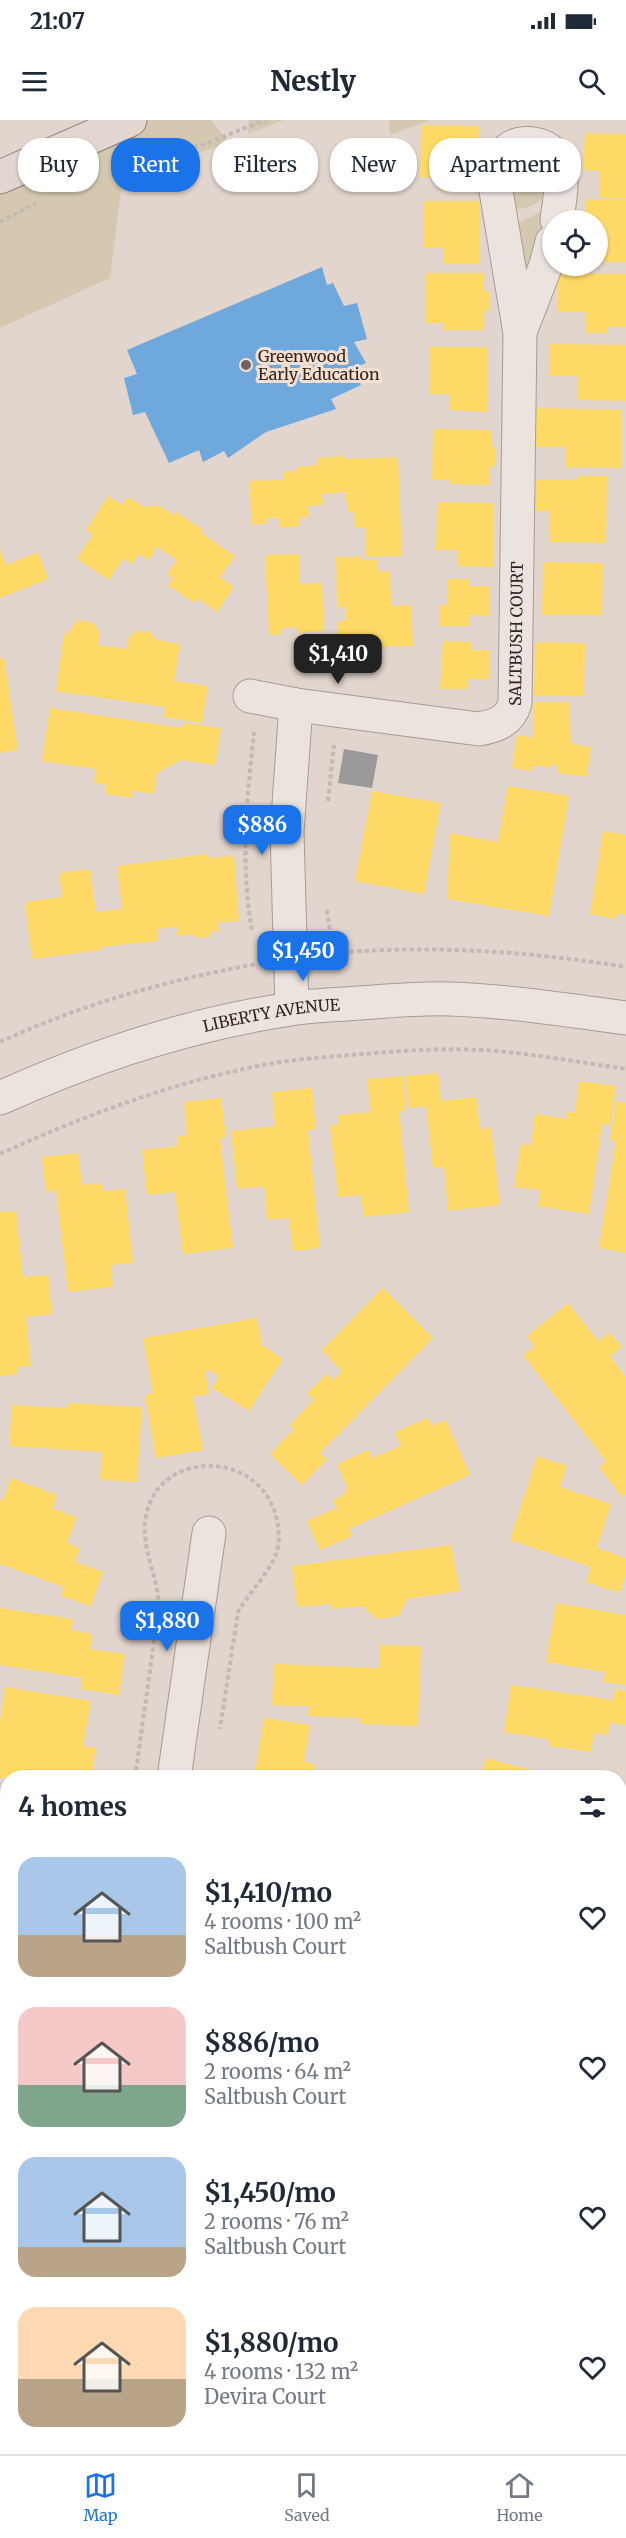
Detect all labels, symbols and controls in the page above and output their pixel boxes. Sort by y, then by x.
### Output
text: 21:07 [30,7,85,35]
text: Nestly [270,64,356,98]
icon: menu [18,65,51,98]
icon: search [575,65,608,98]
chip: Buy [18,138,99,192]
chip: Rent [111,138,200,192]
chip: Filters [212,138,318,192]
chip: New [330,138,417,192]
chip: Apartment [429,138,581,192]
map controls [542,210,608,276]
button: locate [542,210,608,276]
place label: Greenwood Early Education [258,346,380,384]
marker: Greenwood Early Education [239,358,253,372]
street label: SALTBUSH COURT [505,561,527,706]
pin: $1,410 [289,634,387,685]
text: $1,410 [308,641,368,666]
pin: $886 [226,805,298,856]
text: $886 [237,812,287,837]
pin: $1,450 [254,931,352,982]
text: $1,450 [271,938,335,963]
street label: LIBERTY AVENUE [201,994,341,1036]
pin: $1,880 [118,1601,216,1652]
text: $1,880 [134,1608,200,1633]
text: 4 homes [18,1790,127,1823]
icon: filters [576,1790,609,1823]
text: $1,410/mo [204,1876,332,1909]
icon: home [66,1881,138,1953]
icon: heart [576,1901,609,1934]
text: 4 rooms · 100 m² [204,1909,361,1934]
text: Saltbush Court [204,1934,346,1959]
text: $886/mo [204,2026,319,2059]
icon: home [66,2031,138,2103]
icon: heart [576,2051,609,2084]
text: 2 rooms · 64 m² [204,2059,351,2084]
text: Saltbush Court [204,2084,346,2109]
text: $1,450/mo [204,2176,336,2209]
icon: home [66,2181,138,2253]
icon: heart [576,2201,609,2234]
text: 2 rooms · 76 m² [204,2209,349,2234]
text: Saltbush Court [204,2234,346,2259]
text: $1,880/mo [204,2326,339,2359]
icon: home [66,2331,138,2403]
icon: heart [576,2351,609,2384]
text: 4 rooms · 132 m² [204,2359,358,2384]
text: Devira Court [204,2384,326,2409]
tab: Map [83,2469,118,2525]
tab: Saved [284,2469,330,2525]
tab: Home [496,2469,543,2525]

